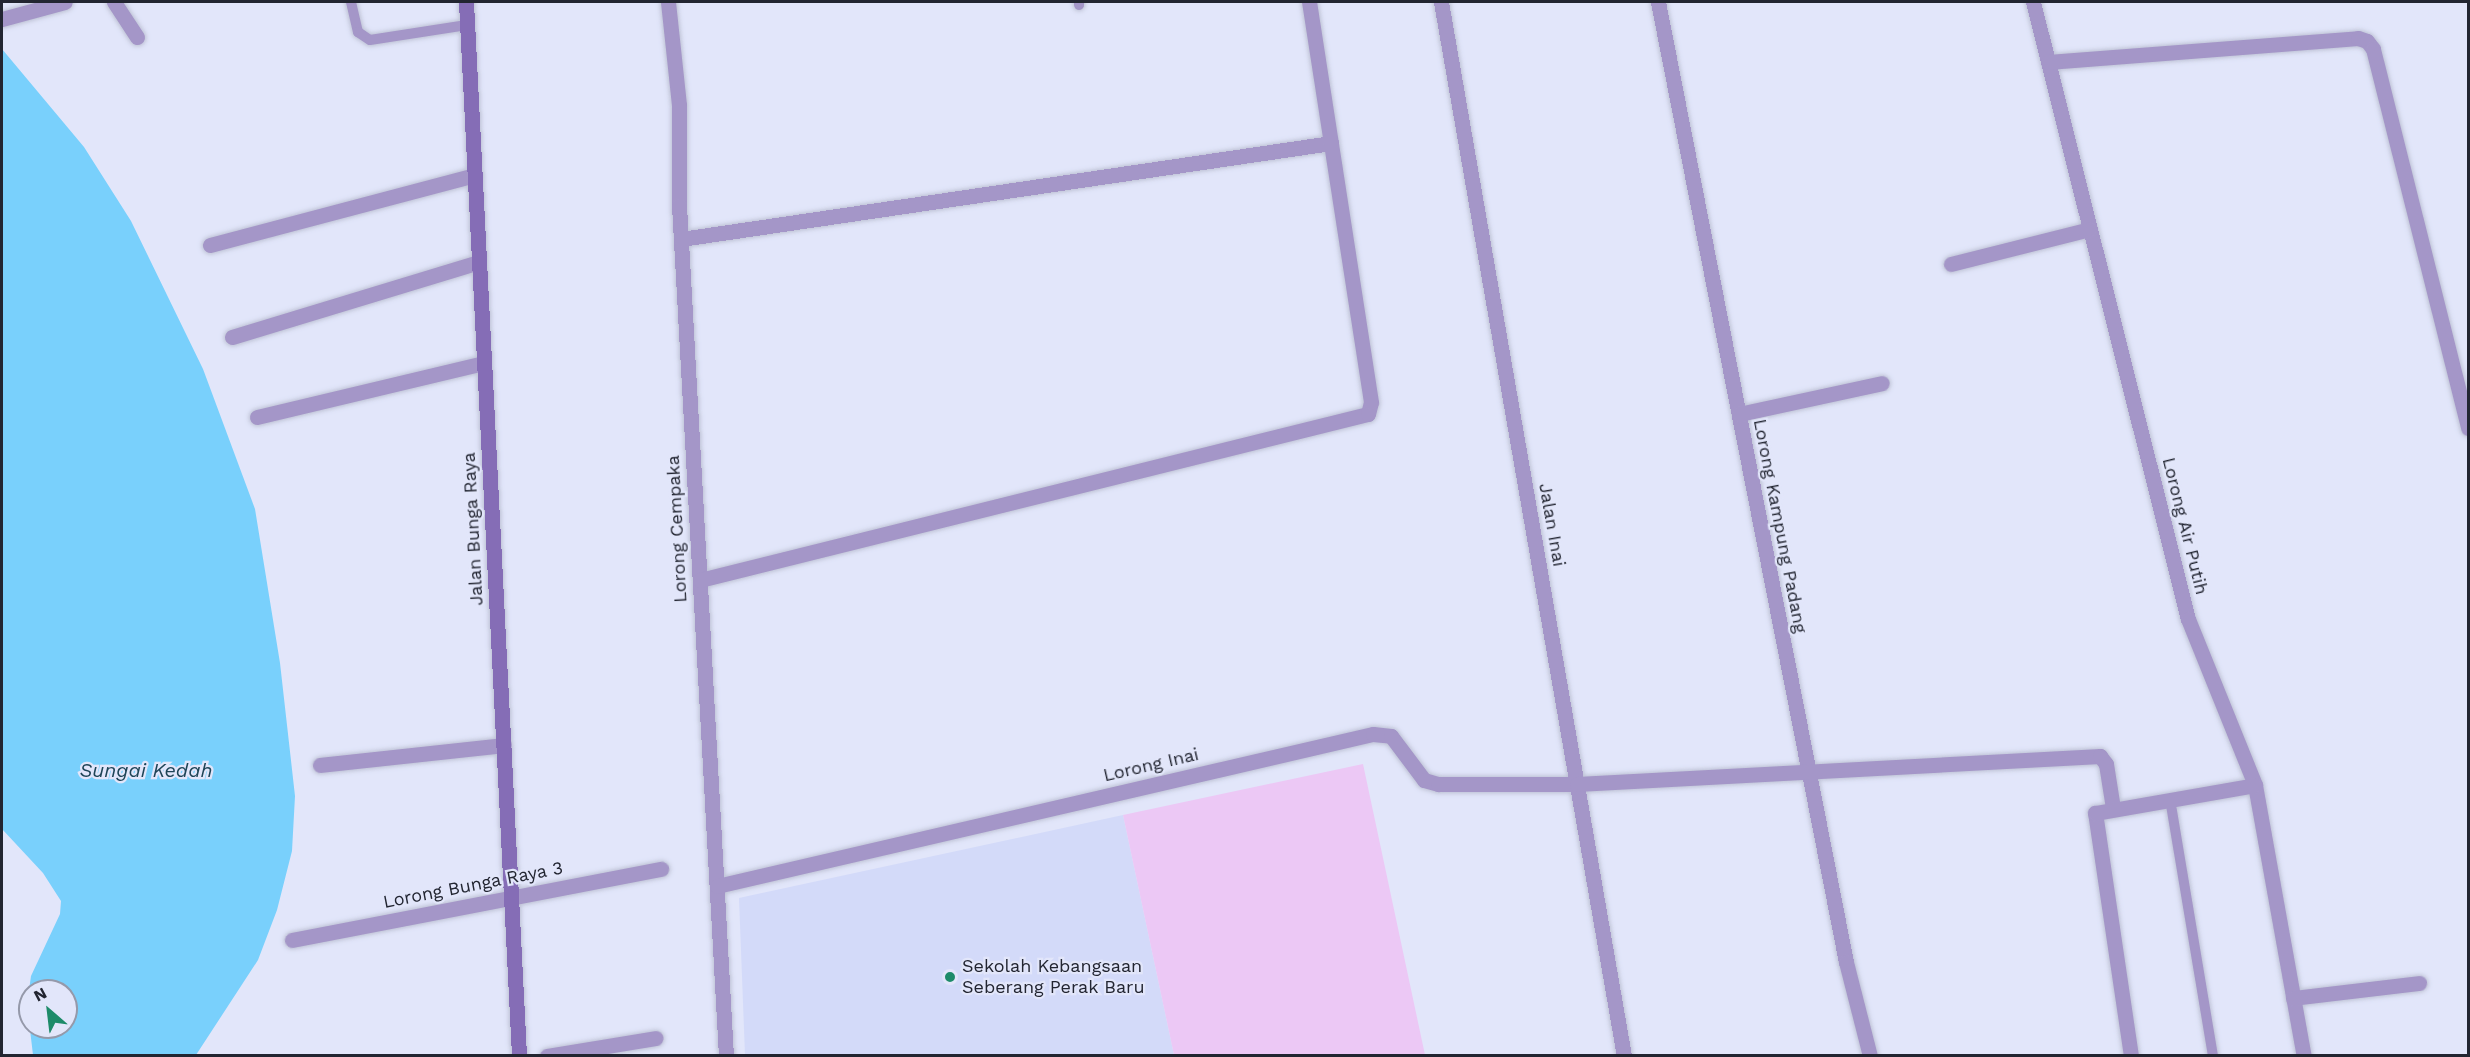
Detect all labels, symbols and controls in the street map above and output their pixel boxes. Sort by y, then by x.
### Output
street label: Lorong Kampung Padang [1749,417,1811,635]
street label: Jalan Bunga Raya [458,452,488,606]
street label: Lorong Cempaka [662,455,692,603]
street label: Lorong Air Putih [2157,455,2213,597]
street label: Jalan Inai [1534,482,1570,568]
street label: Lorong Inai [1101,744,1201,786]
water label: Sungai Kedah [80,758,212,782]
street label: Lorong Bunga Raya 3 [381,857,565,913]
place label: Sekolah Kebangsaan Seberang Perak Baru [962,956,1145,998]
marker: Sekolah Kebangsaan Seberang Perak Baru [943,970,957,984]
north arrow [18,979,78,1039]
text: N [31,983,50,1006]

